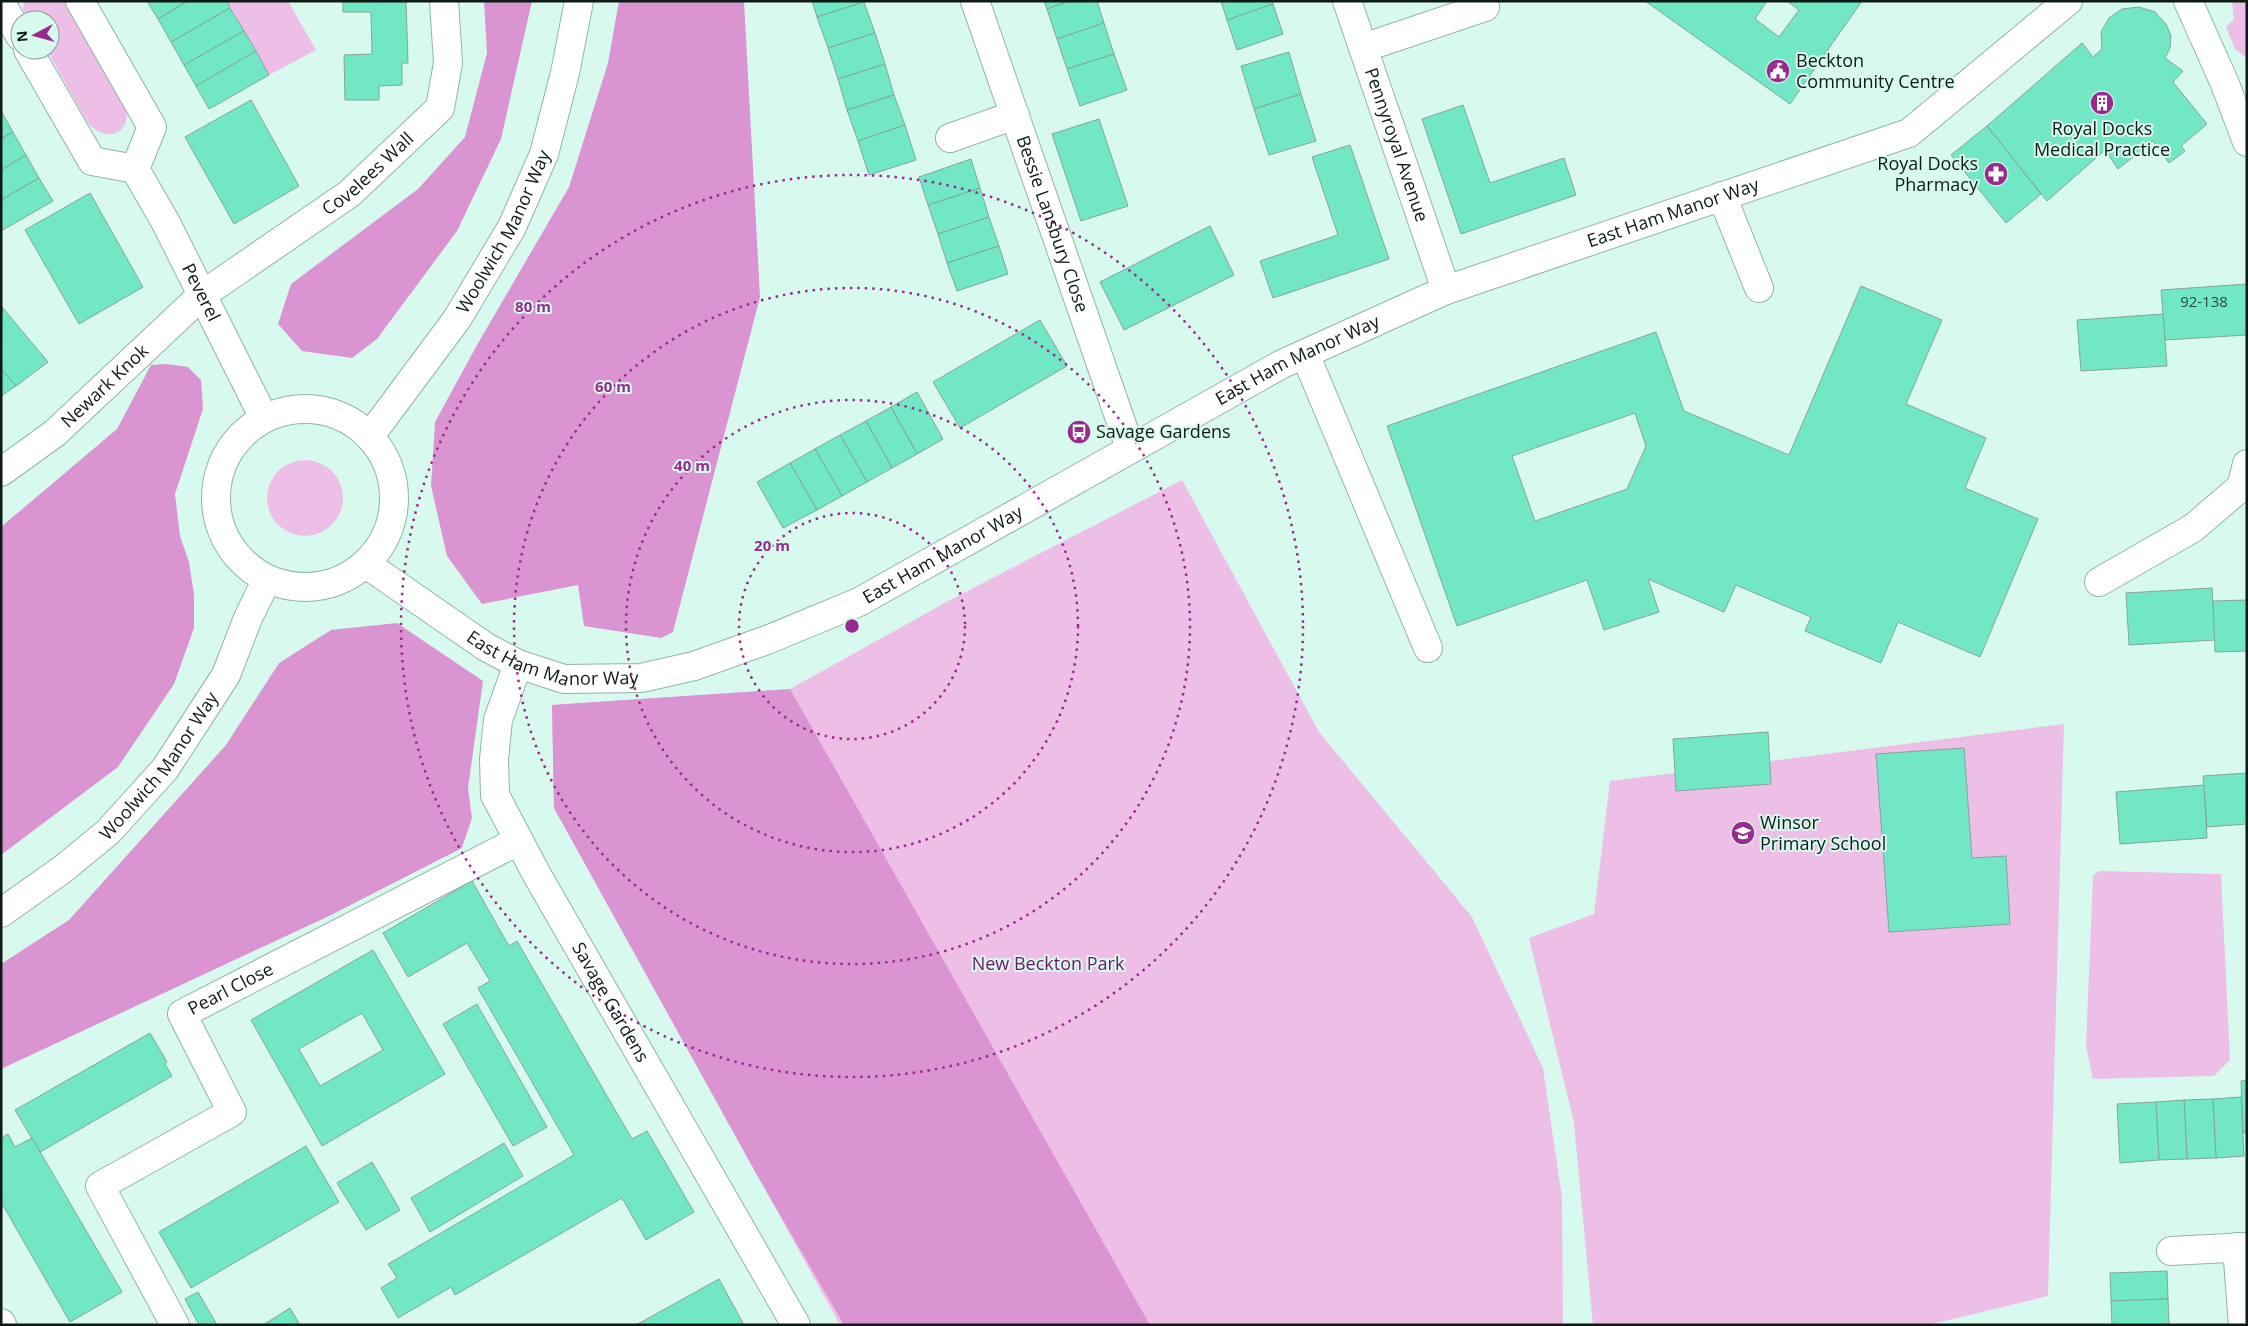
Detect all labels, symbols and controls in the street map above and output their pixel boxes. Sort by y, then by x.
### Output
north arrow [10,10,60,60]
text: N [12,30,32,43]
place label: Beckton Community Centre [1796,48,1955,93]
public building icon: Beckton Community Centre [1765,58,1791,84]
street label: Pennyroyal Avenue [1360,64,1435,225]
building icon: Royal Docks Medical Practice [2089,90,2115,116]
place label: Royal Docks Medical Practice [2034,116,2170,161]
street label: Covelees Wall [317,126,418,220]
street label: Bessie Lansbury Close [1011,132,1095,315]
street label: Woolwich Manor Way [450,145,556,317]
place label: Royal Docks Pharmacy [1877,151,1979,196]
pharmacy icon: Royal Docks Pharmacy [1983,161,2009,187]
street label: East Ham Manor Way [1584,171,1763,252]
street label: Peverel [177,259,226,325]
house number: 92-138 [2180,291,2228,311]
text: 80 m [515,296,551,316]
street label: East Ham Manor Way [1211,308,1384,410]
street label: Newark Knok [55,338,153,432]
text: 60 m [595,376,631,396]
bus stop icon: Savage Gardens [1066,419,1092,445]
place label: Savage Gardens [1096,419,1231,443]
text: 40 m [674,455,710,475]
street label: East Ham Manor Way [858,499,1028,609]
text: 20 m [754,535,790,555]
centre of rings [843,617,861,635]
street label: East Ham Manor Way [462,624,640,691]
street label: Woolwich Manor Way [94,686,223,845]
place label: Winsor Primary School [1760,810,1886,855]
school or university icon: Winsor Primary School [1730,820,1756,846]
street label: Savage Gardens [567,938,655,1066]
park label: New Beckton Park [972,951,1125,975]
street label: Pearl Close [183,956,277,1020]

